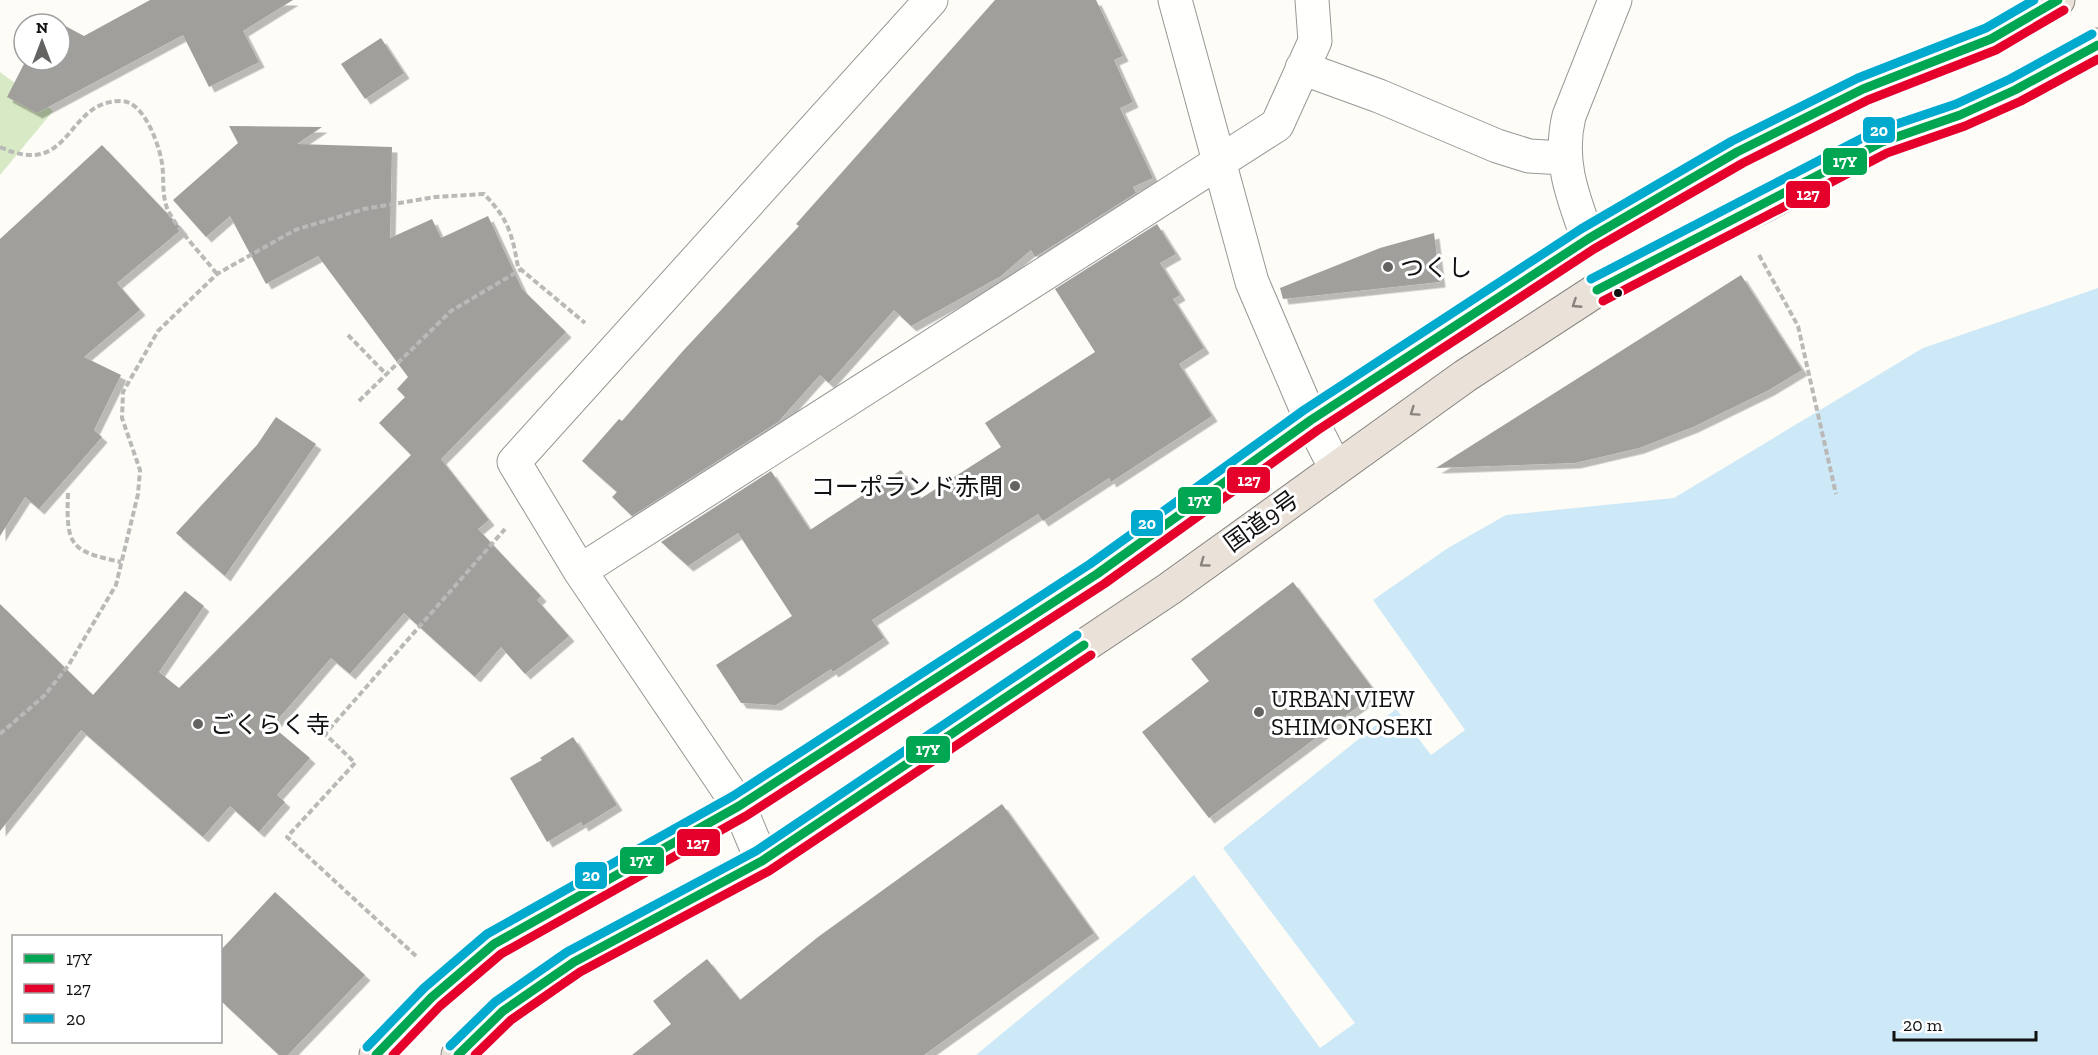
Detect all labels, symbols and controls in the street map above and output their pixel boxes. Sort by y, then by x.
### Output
north arrow [12,12,72,72]
text: N [36,18,48,37]
line badge: 20 [1862,116,1896,144]
text: 20 [1870,121,1888,140]
line badge: 17Y [1822,147,1868,176]
text: 17Y [1833,152,1858,171]
line badge: 127 [1785,180,1831,209]
text: 127 [1797,185,1820,204]
place label: つくし [1400,253,1472,282]
marker: つくし [1381,260,1395,274]
unlabelled marker [1612,287,1624,299]
one-way arrow [1572,296,1582,308]
one-way arrow [1409,405,1420,416]
line badge: 127 [1226,466,1271,494]
text: 127 [1238,471,1261,490]
place label: コーポランド赤間 [811,472,1003,501]
marker: コーポランド赤間 [1008,479,1022,493]
street label: 国道9号 [1218,484,1304,558]
line badge: 17Y [1177,486,1222,515]
text: 17Y [1188,491,1213,510]
line badge: 20 [1130,509,1164,537]
text: 20 [1138,514,1156,533]
one-way arrow [1200,555,1211,566]
place label: URBAN VIEW SHIMONOSEKI [1271,684,1433,741]
marker: URBAN VIEW SHIMONOSEKI [1252,705,1266,719]
place label: ごくらく寺 [210,710,330,739]
marker: ごくらく寺 [191,717,205,731]
line badge: 17Y [905,735,951,764]
text: 17Y [916,740,941,759]
line badge: 127 [676,828,721,857]
text: 127 [687,834,710,853]
line badge: 17Y [619,846,665,875]
text: 17Y [630,851,655,870]
line badge: 20 [574,861,608,890]
text: 20 [582,866,600,885]
legend [12,935,222,1043]
text: 17Y [66,948,92,970]
text: 127 [66,978,91,1000]
scale bar [1894,1004,2036,1042]
text: 20 [66,1008,86,1030]
text: 20 m [1903,1014,1943,1036]

